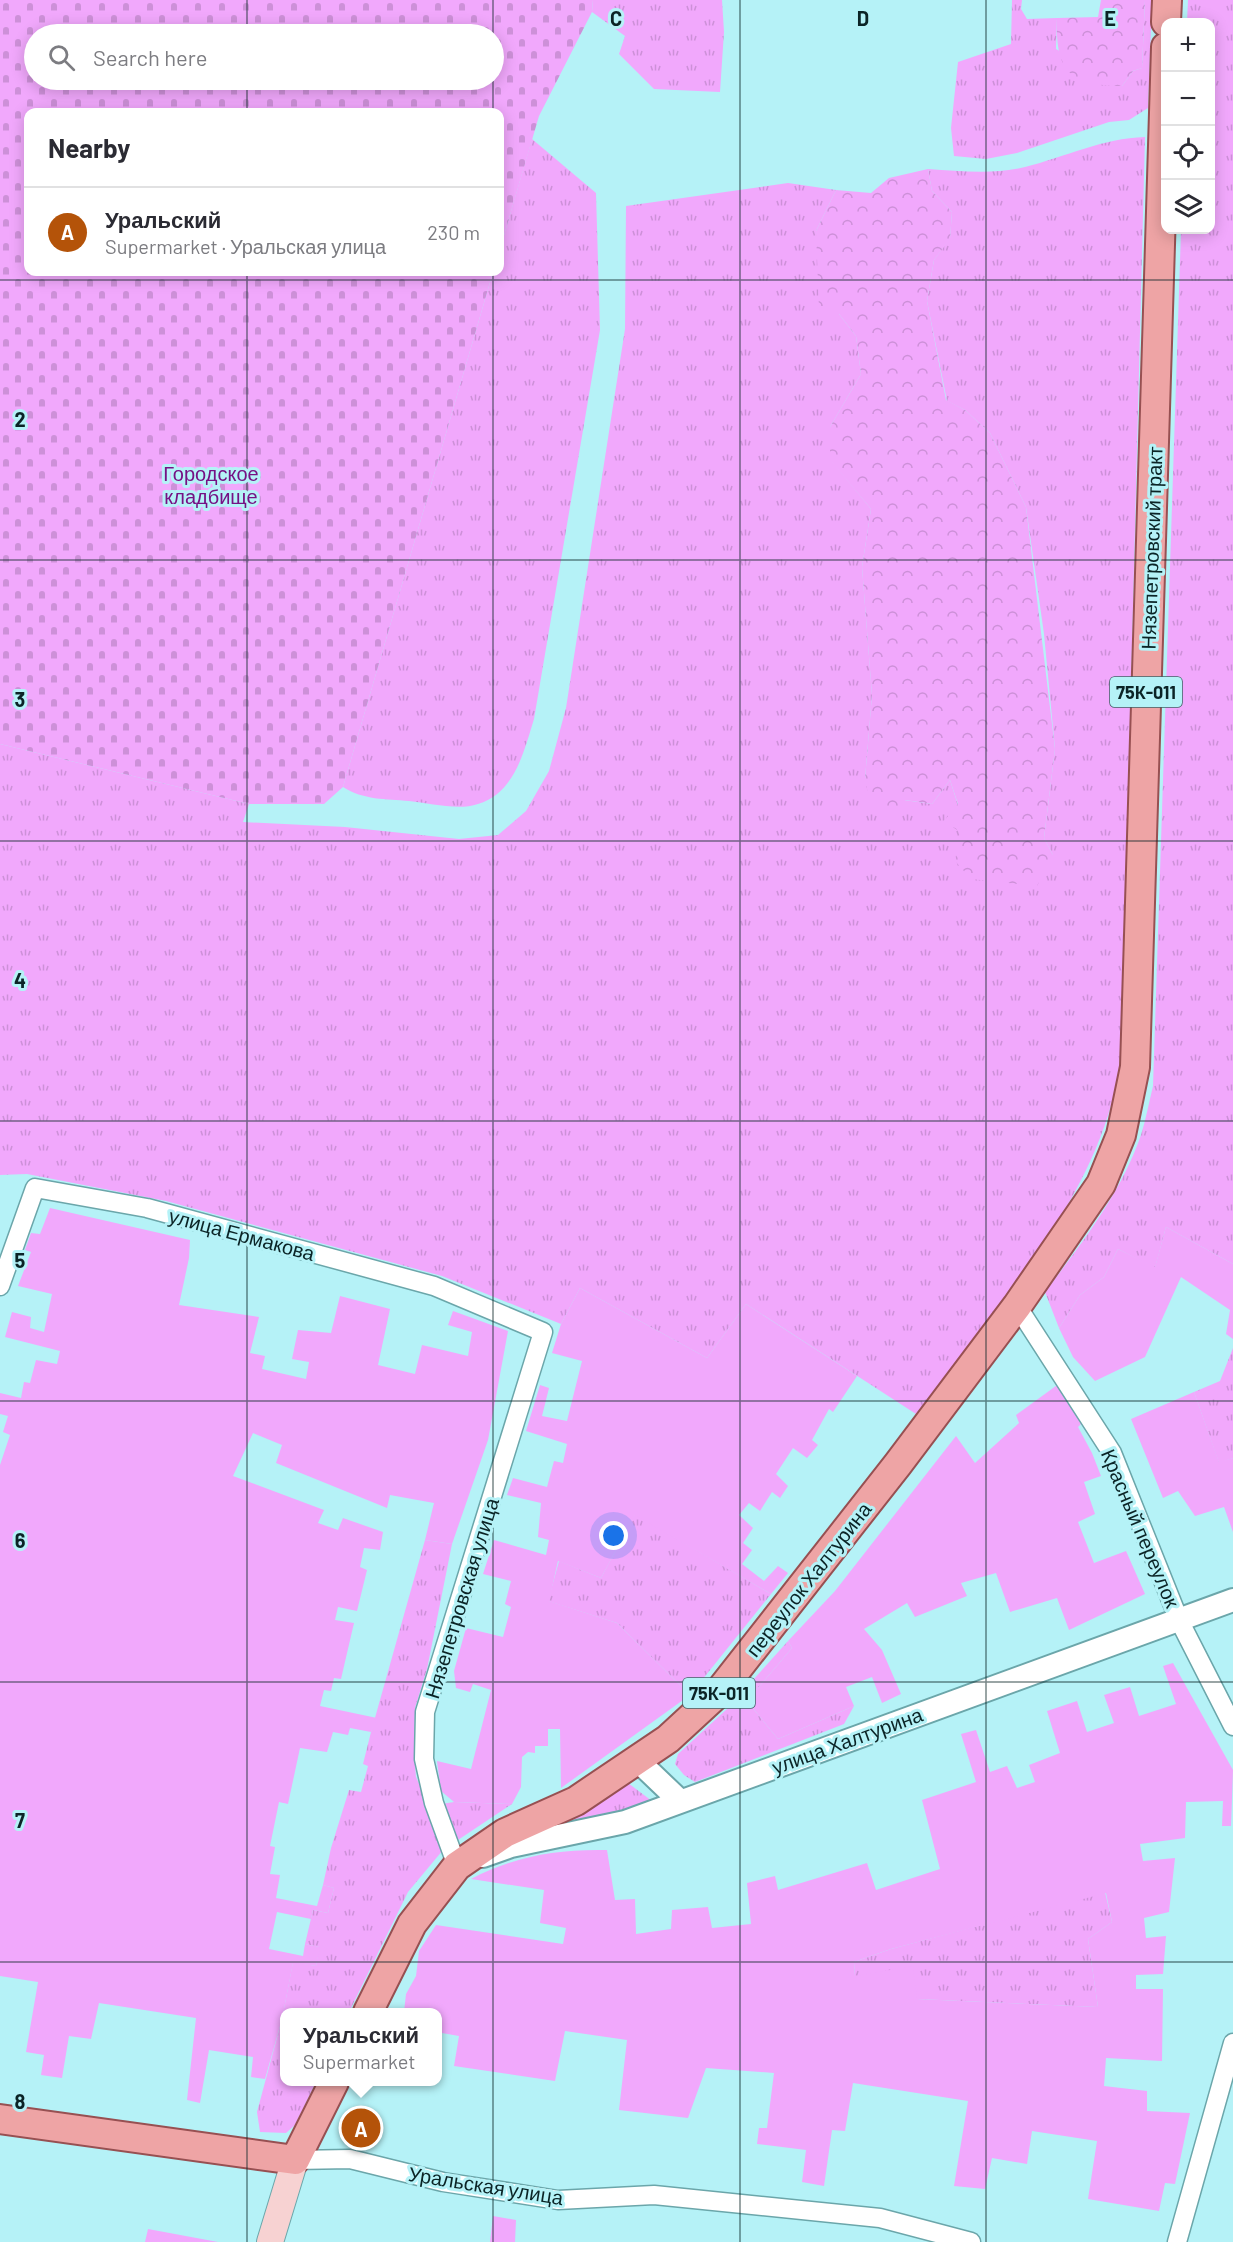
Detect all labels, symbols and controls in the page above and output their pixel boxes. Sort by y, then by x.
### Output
text: C [610,6,622,30]
text: D [857,6,869,30]
text: E [1104,6,1116,30]
map controls [1161,18,1215,234]
button: + [1161,18,1215,72]
search box [24,24,504,90]
icon: search [45,41,78,74]
text: Search here [93,44,207,70]
button: − [1161,72,1215,126]
button: locate [1161,126,1215,180]
text: Nearby [48,132,130,163]
button: layers [1161,180,1215,234]
text: Уральский [105,206,221,232]
text: A [61,220,74,244]
text: 230 m [427,220,480,244]
text: Supermarket · Уральская улица [105,234,386,258]
text: 2 [14,407,26,431]
street label: Нязепетровский тракт [1135,446,1167,650]
park label: Городское кладбище [163,461,259,508]
road number: 75К-011 [1110,677,1182,707]
text: 3 [15,687,25,711]
text: 4 [14,968,26,992]
street label: улица Ермакова [166,1203,318,1265]
text: 5 [15,1248,26,1272]
street label: Красный переулок [1097,1445,1185,1611]
street label: Нязепетровская улица [419,1494,503,1701]
street label: переулок Халтурина [740,1496,876,1661]
your location [599,1521,628,1550]
text: 6 [15,1528,26,1552]
road number: 75К-011 [683,1678,755,1708]
street label: улица Халтурина [768,1701,927,1778]
text: 7 [15,1808,25,1832]
popup [280,2008,442,2086]
text: Уральский [303,2021,419,2047]
text: Supermarket [303,2049,416,2073]
text: 8 [15,2089,26,2113]
pin: A [342,2106,380,2150]
street label: Уральская улица [407,2161,566,2209]

